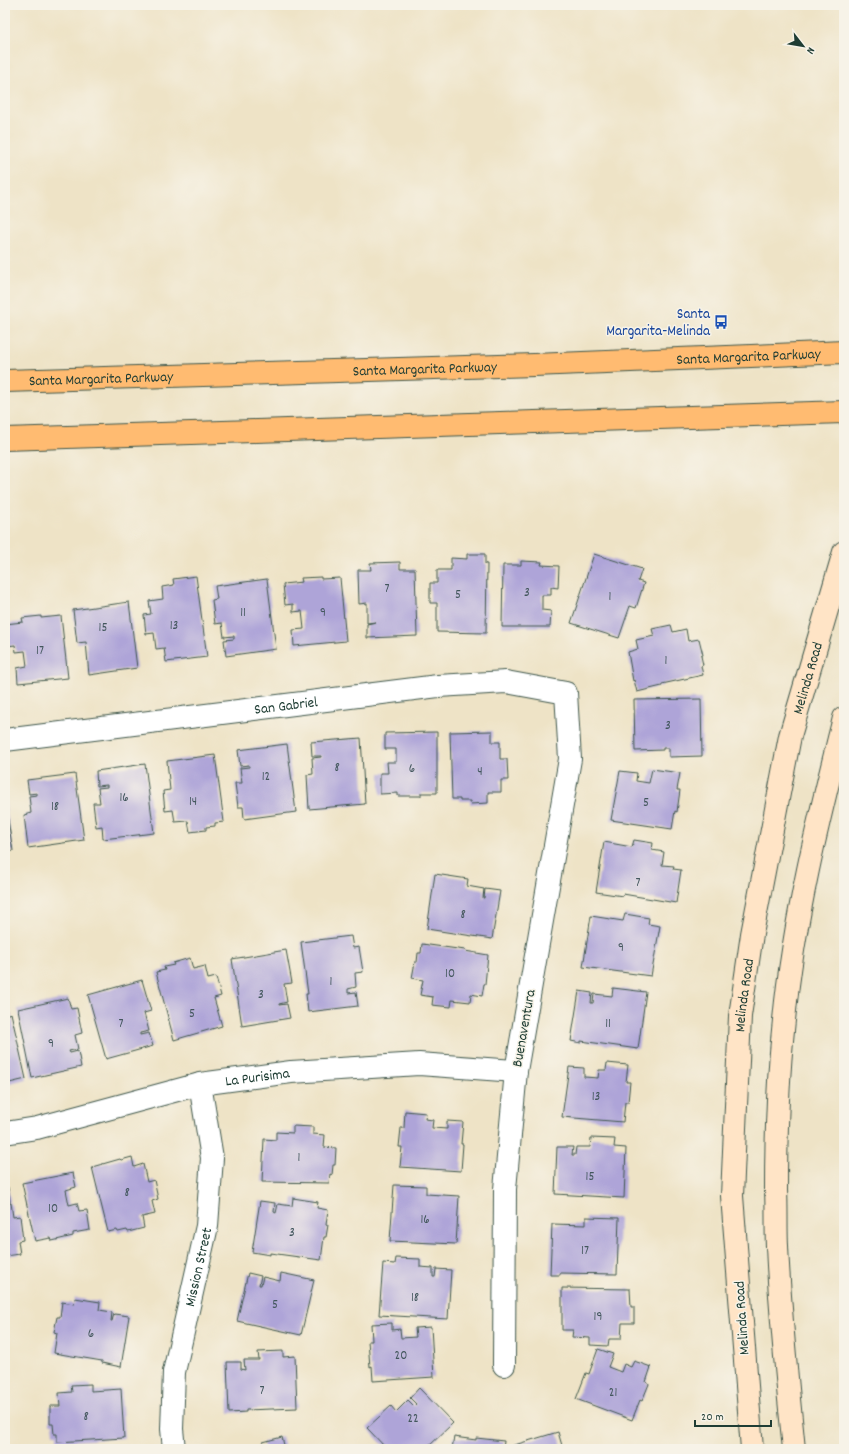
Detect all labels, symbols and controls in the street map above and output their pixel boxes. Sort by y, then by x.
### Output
north arrow [783,26,823,66]
text: N [801,44,818,57]
place label: Santa Margarita-Melinda [606,304,711,343]
bus stop icon: Santa Margarita-Melinda [713,314,729,330]
street label: Santa Margarita Parkway [676,344,822,372]
street label: Santa Margarita Parkway [352,357,498,383]
street label: Santa Margarita Parkway [28,367,174,393]
house number: 7 [385,580,390,599]
house number: 3 [524,584,530,603]
house number: 5 [455,586,461,605]
house number: 1 [609,588,611,607]
house number: 11 [240,604,246,623]
house number: 9 [320,604,326,623]
house number: 13 [170,617,178,636]
house number: 15 [99,619,107,638]
street label: Melinda Road [788,640,830,717]
house number: 17 [36,642,44,661]
house number: 1 [665,652,667,671]
street label: San Gabriel [253,692,319,722]
house number: 3 [665,717,671,736]
house number: 8 [334,759,340,778]
house number: 6 [409,760,415,779]
house number: 4 [477,763,483,782]
house number: 12 [262,768,270,787]
house number: 16 [119,789,129,808]
house number: 14 [189,793,197,812]
house number: 5 [643,794,649,813]
house number: 18 [51,798,59,817]
house number: 7 [636,874,641,893]
house number: 8 [460,906,466,925]
house number: 9 [618,939,624,958]
street label: Melinda Road [730,957,761,1033]
house number: 10 [445,965,455,984]
house number: 1 [330,973,332,992]
house number: 3 [258,986,264,1005]
street label: Buenaventura [507,987,543,1069]
house number: 5 [189,1005,195,1024]
house number: 7 [119,1015,124,1034]
house number: 11 [605,1015,611,1034]
house number: 9 [48,1035,54,1054]
street label: La Purisima [224,1063,292,1094]
house number: 13 [592,1088,600,1107]
house number: 1 [298,1149,300,1168]
house number: 15 [586,1168,594,1187]
house number: 8 [124,1184,130,1203]
house number: 10 [48,1200,58,1219]
house number: 16 [420,1211,430,1230]
house number: 3 [289,1224,295,1243]
street label: Mission Street [180,1225,219,1309]
house number: 17 [581,1242,589,1261]
street label: Melinda Road [729,1280,757,1356]
house number: 18 [411,1289,419,1308]
house number: 5 [272,1296,278,1315]
house number: 19 [594,1308,602,1327]
house number: 6 [88,1325,94,1344]
house number: 20 [395,1347,407,1366]
house number: 7 [260,1382,265,1401]
house number: 21 [609,1384,617,1403]
scale bar [695,1402,771,1428]
house number: 8 [83,1408,89,1427]
text: 20 m [701,1409,724,1426]
house number: 22 [407,1410,419,1429]

